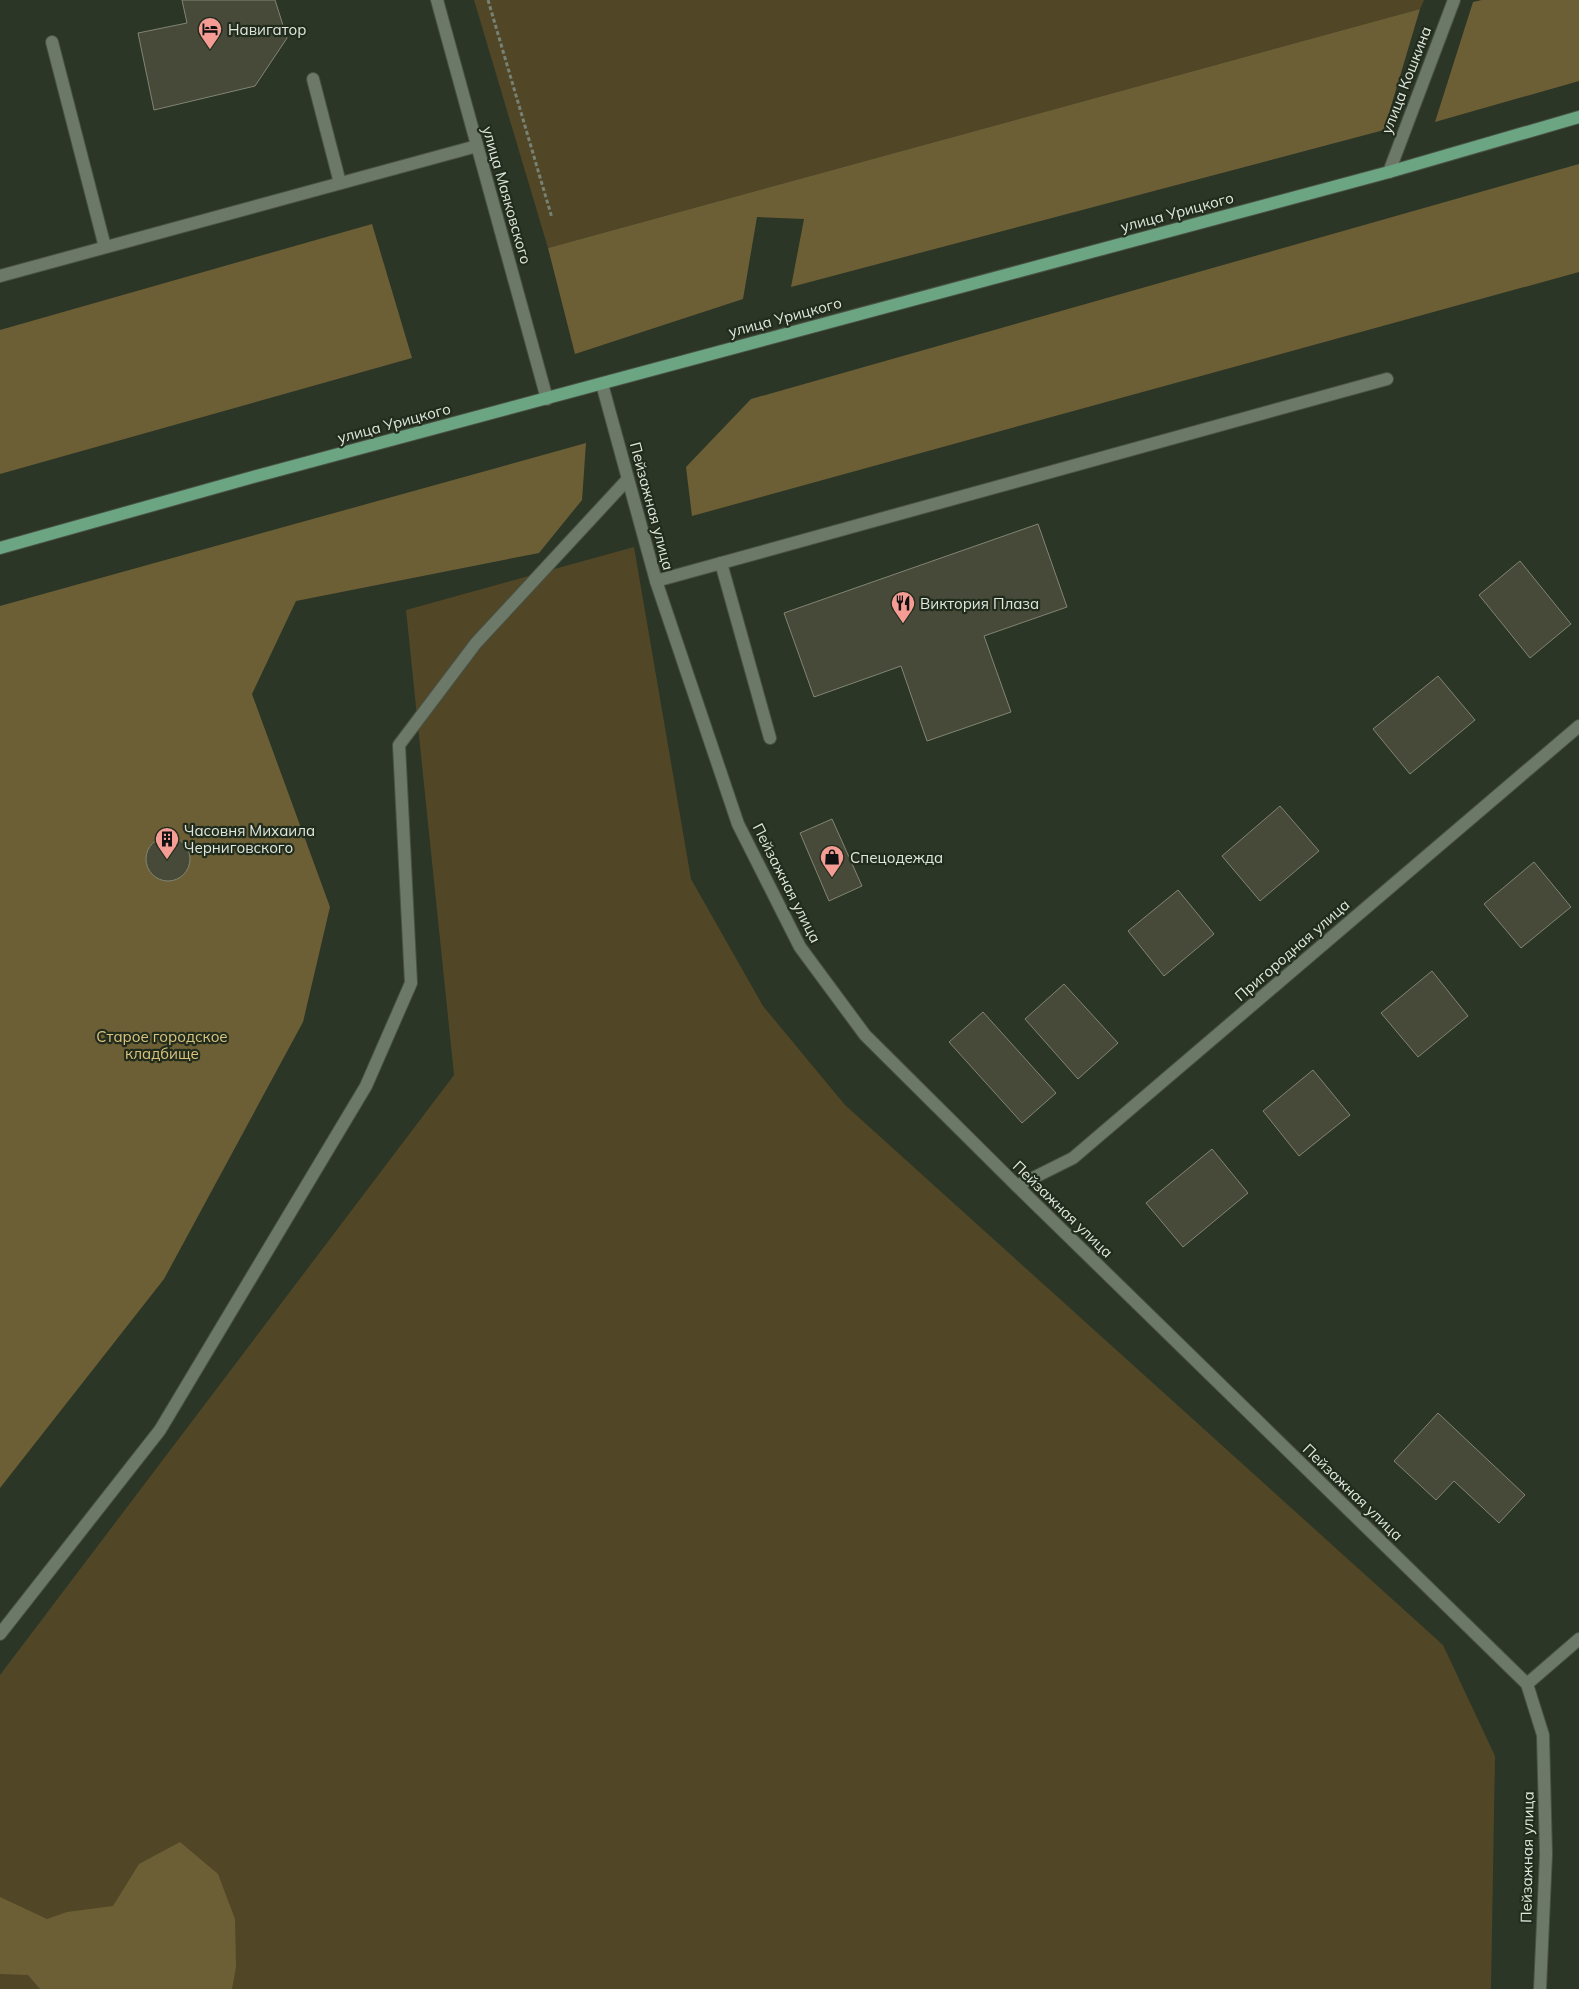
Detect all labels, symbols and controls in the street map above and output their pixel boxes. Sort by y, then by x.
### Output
hotel icon: Навигатор [197,16,223,50]
place label: Навигатор [228,20,306,39]
street label: улица Кошкина [1377,24,1435,136]
street label: улица Маяковского [478,124,536,266]
street label: улица Урицкого [1118,188,1236,236]
street label: улица Урицкого [726,293,844,341]
street label: улица Урицкого [335,399,453,447]
street label: Пейзажная улица [626,440,678,572]
restaurant icon: Виктория Плаза [890,590,916,624]
place label: Виктория Плаза [920,594,1039,613]
street label: Пейзажная улица [749,820,825,946]
place label: Часовня Михаила Черниговского [184,821,315,857]
building icon: Часовня Михаила Черниговского [154,826,180,860]
shop icon: Спецодежда [819,844,845,878]
place label: Спецодежда [850,848,943,867]
street label: Пригородная улица [1231,895,1353,1005]
park label: Старое городское кладбище [96,1027,228,1063]
street label: Пейзажная улица [1009,1156,1117,1262]
street label: Пейзажная улица [1299,1439,1407,1545]
street label: Пейзажная улица [1516,1791,1538,1923]

